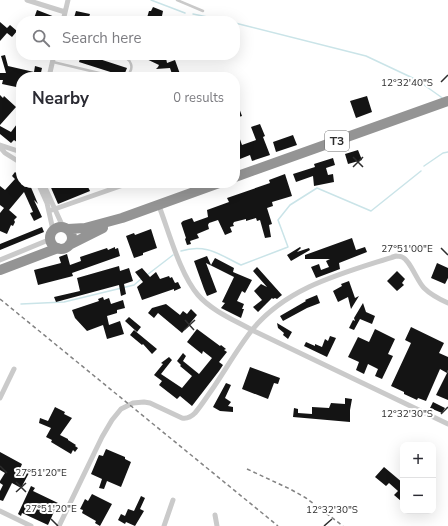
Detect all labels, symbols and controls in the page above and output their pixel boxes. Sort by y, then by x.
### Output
search box [16,16,240,60]
icon: search [30,27,52,49]
text: Search here [62,28,142,48]
text: 12°32'40"S [381,76,433,90]
text: Nearby [32,87,89,110]
text: 0 results [173,89,224,107]
road number: T3 [325,131,349,151]
text: 27°51'00"E [381,242,433,256]
text: 12°32'30"S [381,407,433,421]
map controls [400,442,436,514]
button: + [400,442,436,478]
text: 27°51'20"E [15,466,67,480]
button: − [400,478,436,514]
text: 27°51'20"E [25,502,77,516]
text: 12°32'30"S [306,503,358,517]

